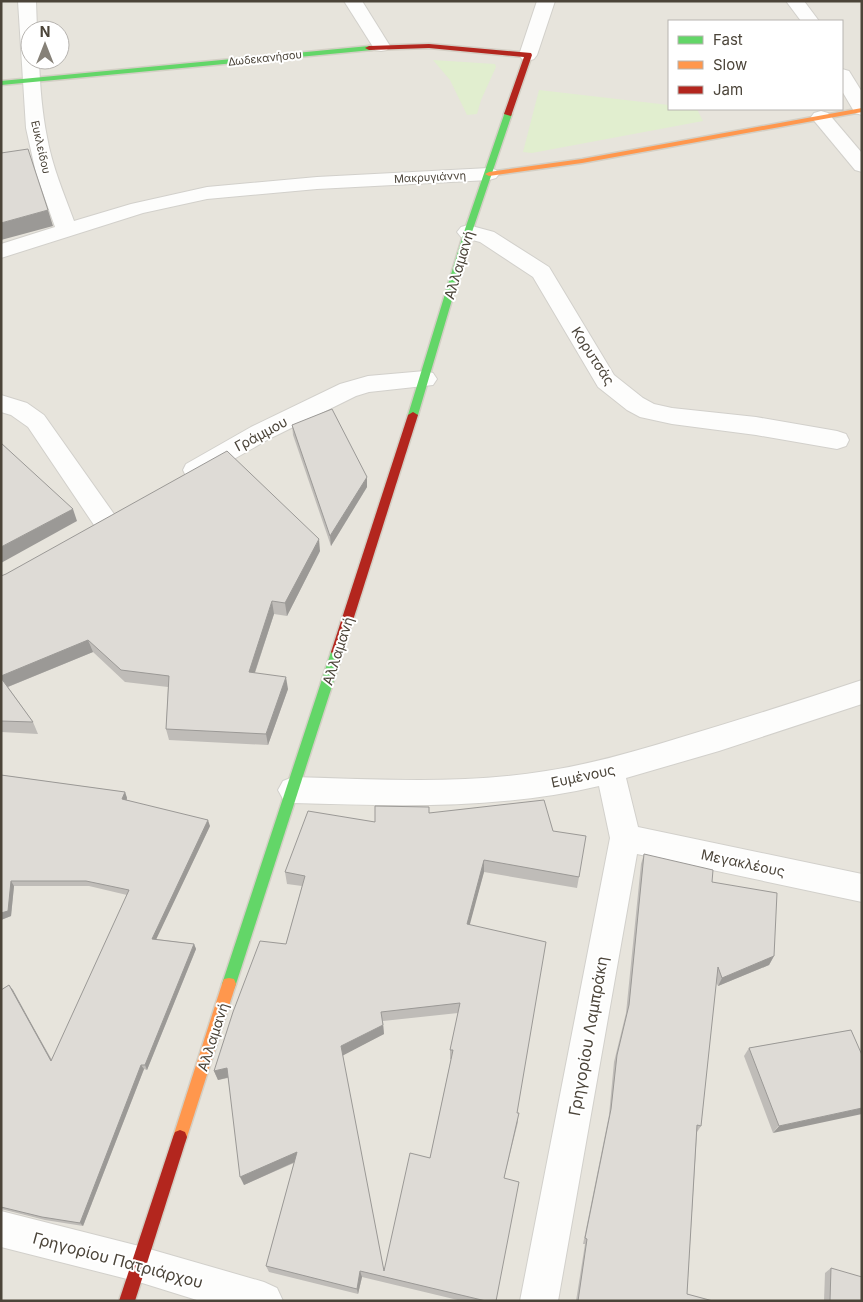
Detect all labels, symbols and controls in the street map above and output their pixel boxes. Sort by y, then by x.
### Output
north arrow [20,20,70,70]
legend [668,20,843,110]
text: N [40,23,50,40]
text: Fast [713,30,743,49]
street label: Δωδεκανήσου [227,47,303,69]
text: Slow [713,55,747,74]
text: Jam [713,80,743,99]
street label: Ευκλείδου [28,119,54,175]
street label: Μακρυγιάννη [394,168,466,186]
street label: Αλλαμανή [440,228,477,301]
street label: Κορυτσάς [568,323,619,388]
street label: Γράμμου [232,413,290,454]
street label: Αλλαμανή [318,614,357,687]
street label: Ευμένους [549,760,616,791]
street label: Μεγακλέους [700,845,787,880]
street label: Γρηγορίου Λαμπράκη [564,955,612,1117]
street label: Αλλαμανή [193,1000,232,1073]
street label: Γρηγορίου Πατριάρχου [31,1228,205,1292]

